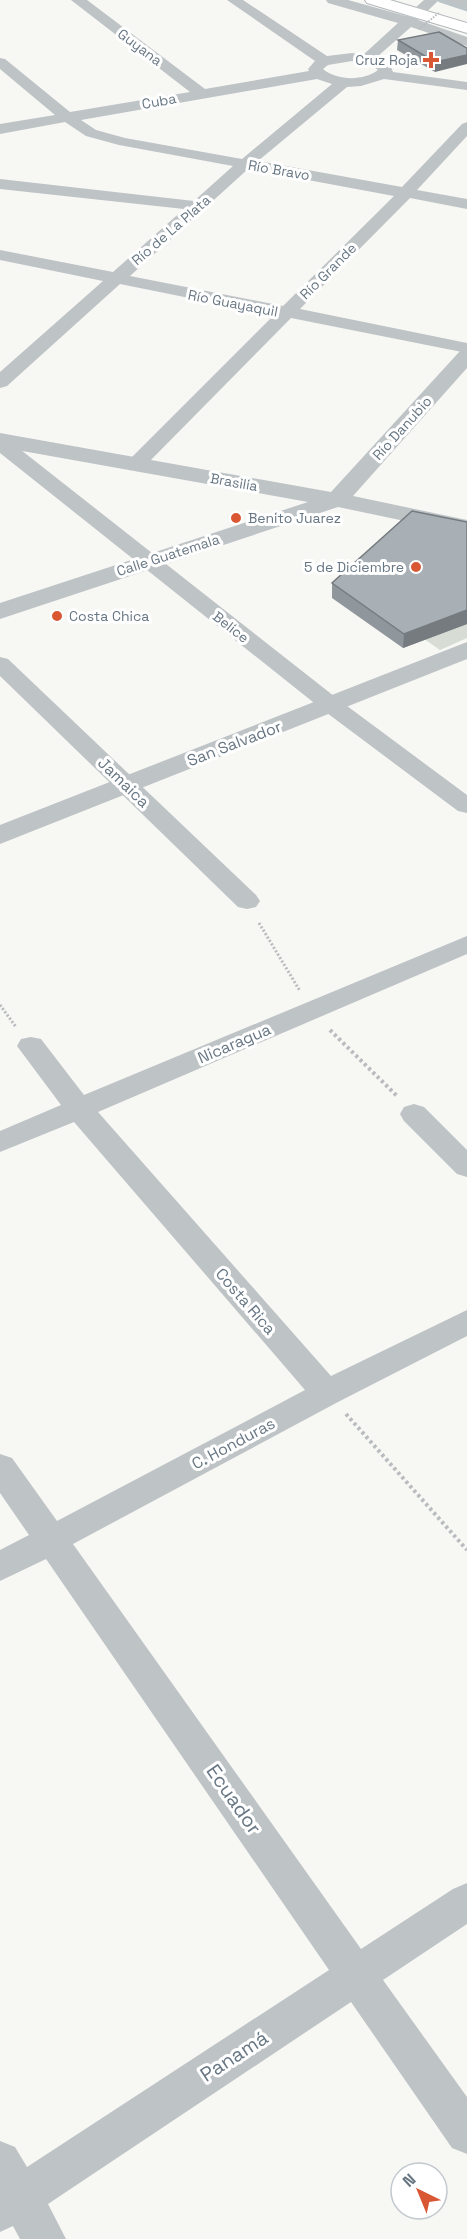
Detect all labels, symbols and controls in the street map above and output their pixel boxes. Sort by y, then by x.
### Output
street label: Guyana [114,24,166,70]
place label: Cruz Roja [355,51,418,69]
marker: Cruz Roja [422,51,440,69]
street label: Cuba [140,89,178,113]
street label: Río Bravo [247,156,311,184]
street label: Río de La Plata [128,191,214,269]
street label: Río Grande [296,239,360,303]
street label: Río Guayaquil [187,285,279,321]
street label: Río Danubio [369,392,435,464]
street label: Brasilia [209,469,259,495]
place label: Benito Juarez [248,509,341,527]
marker: Benito Juarez [229,511,243,525]
street label: Calle Guatemala [114,530,222,580]
place label: 5 de Diciembre [304,558,404,576]
marker: 5 de Diciembre [409,560,423,574]
place label: Costa Chica [69,607,149,625]
street label: Belice [209,607,253,647]
marker: Costa Chica [50,609,64,623]
street label: San Salvador [184,716,284,771]
street label: Jamaica [93,753,154,812]
street label: Nicaragua [195,1019,274,1068]
street label: Costa Rica [211,1264,280,1339]
street label: C. Honduras [188,1413,279,1474]
street label: Ecuador [201,1759,267,1839]
street label: Panamá [195,2024,273,2088]
north arrow [389,2161,449,2221]
text: N [398,2169,420,2192]

